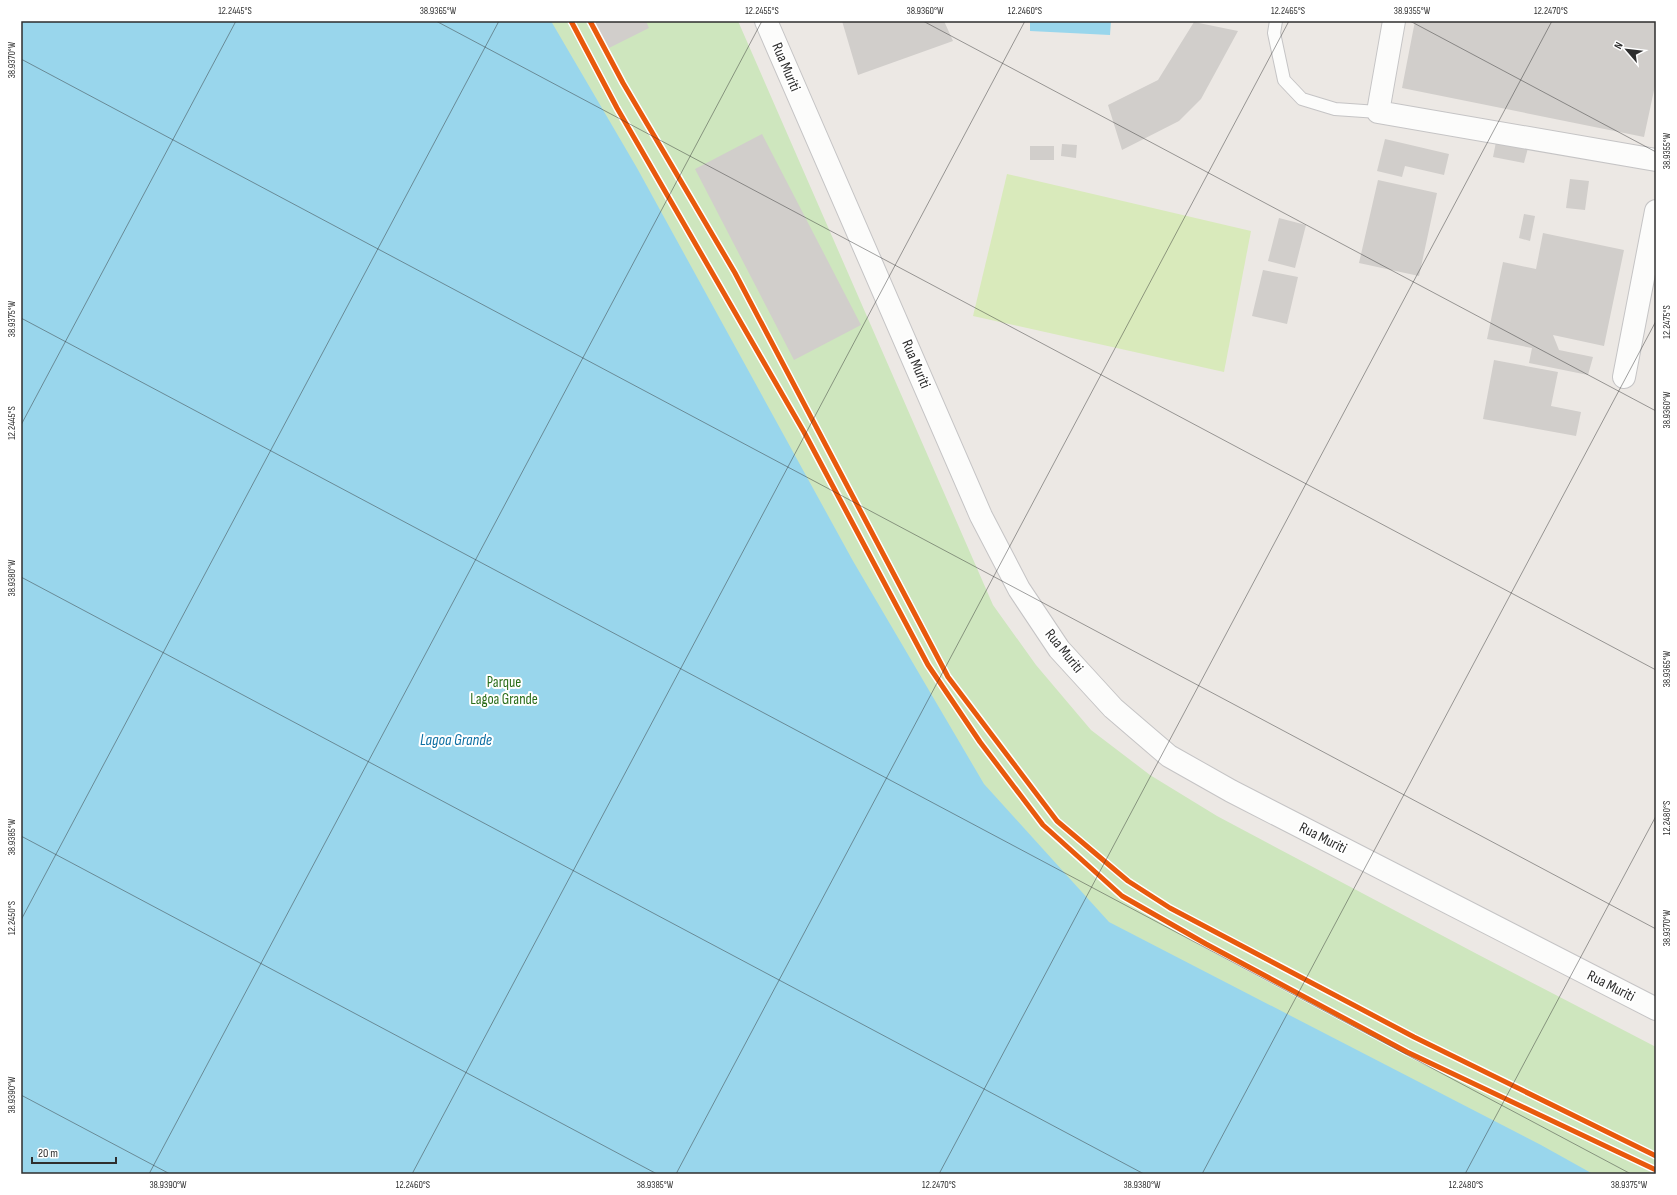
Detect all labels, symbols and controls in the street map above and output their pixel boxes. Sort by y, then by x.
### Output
text: 12.2445°S [218,5,252,17]
text: 38.9365°W [420,5,457,17]
text: 12.2455°S [745,5,779,17]
text: 38.9360°W [906,5,944,17]
text: 12.2460°S [1008,5,1042,17]
text: 12.2465°S [1271,5,1305,17]
text: 38.9355°W [1394,5,1431,17]
text: 12.2470°S [1534,5,1568,17]
north arrow [1607,30,1647,70]
street label: Rua Muriti [767,40,805,94]
text: N [1611,40,1626,51]
text: 38.9370°W [6,41,18,78]
text: 38.9355°W [1661,132,1673,169]
text: 38.9375°W [6,300,18,337]
text: 12.2475°S [1661,305,1673,339]
street label: Rua Muriti [897,337,935,391]
text: 38.9360°W [1661,391,1673,429]
text: 12.2445°S [6,406,18,440]
text: 38.9380°W [6,559,18,597]
street label: Rua Muriti [1041,625,1088,677]
text: 38.9365°W [1661,650,1673,687]
park label: Parque Lagoa Grande [470,673,538,709]
water label: Lagoa Grande [420,731,492,750]
text: 12.2480°S [1661,801,1673,835]
text: 38.9385°W [6,818,18,855]
street label: Rua Muriti [1296,818,1350,858]
text: 12.2450°S [6,901,18,935]
text: 38.9370°W [1661,909,1673,946]
street label: Rua Muriti [1584,966,1638,1006]
text: 38.9390°W [6,1076,18,1114]
scale bar [32,1139,116,1165]
text: 20 m [38,1146,58,1161]
text: 38.9390°W [149,1179,187,1191]
text: 12.2460°S [396,1179,430,1191]
text: 38.9385°W [637,1179,674,1191]
text: 12.2470°S [922,1179,956,1191]
text: 38.9380°W [1123,1179,1161,1191]
text: 12.2480°S [1449,1179,1483,1191]
text: 38.9375°W [1611,1179,1648,1191]

